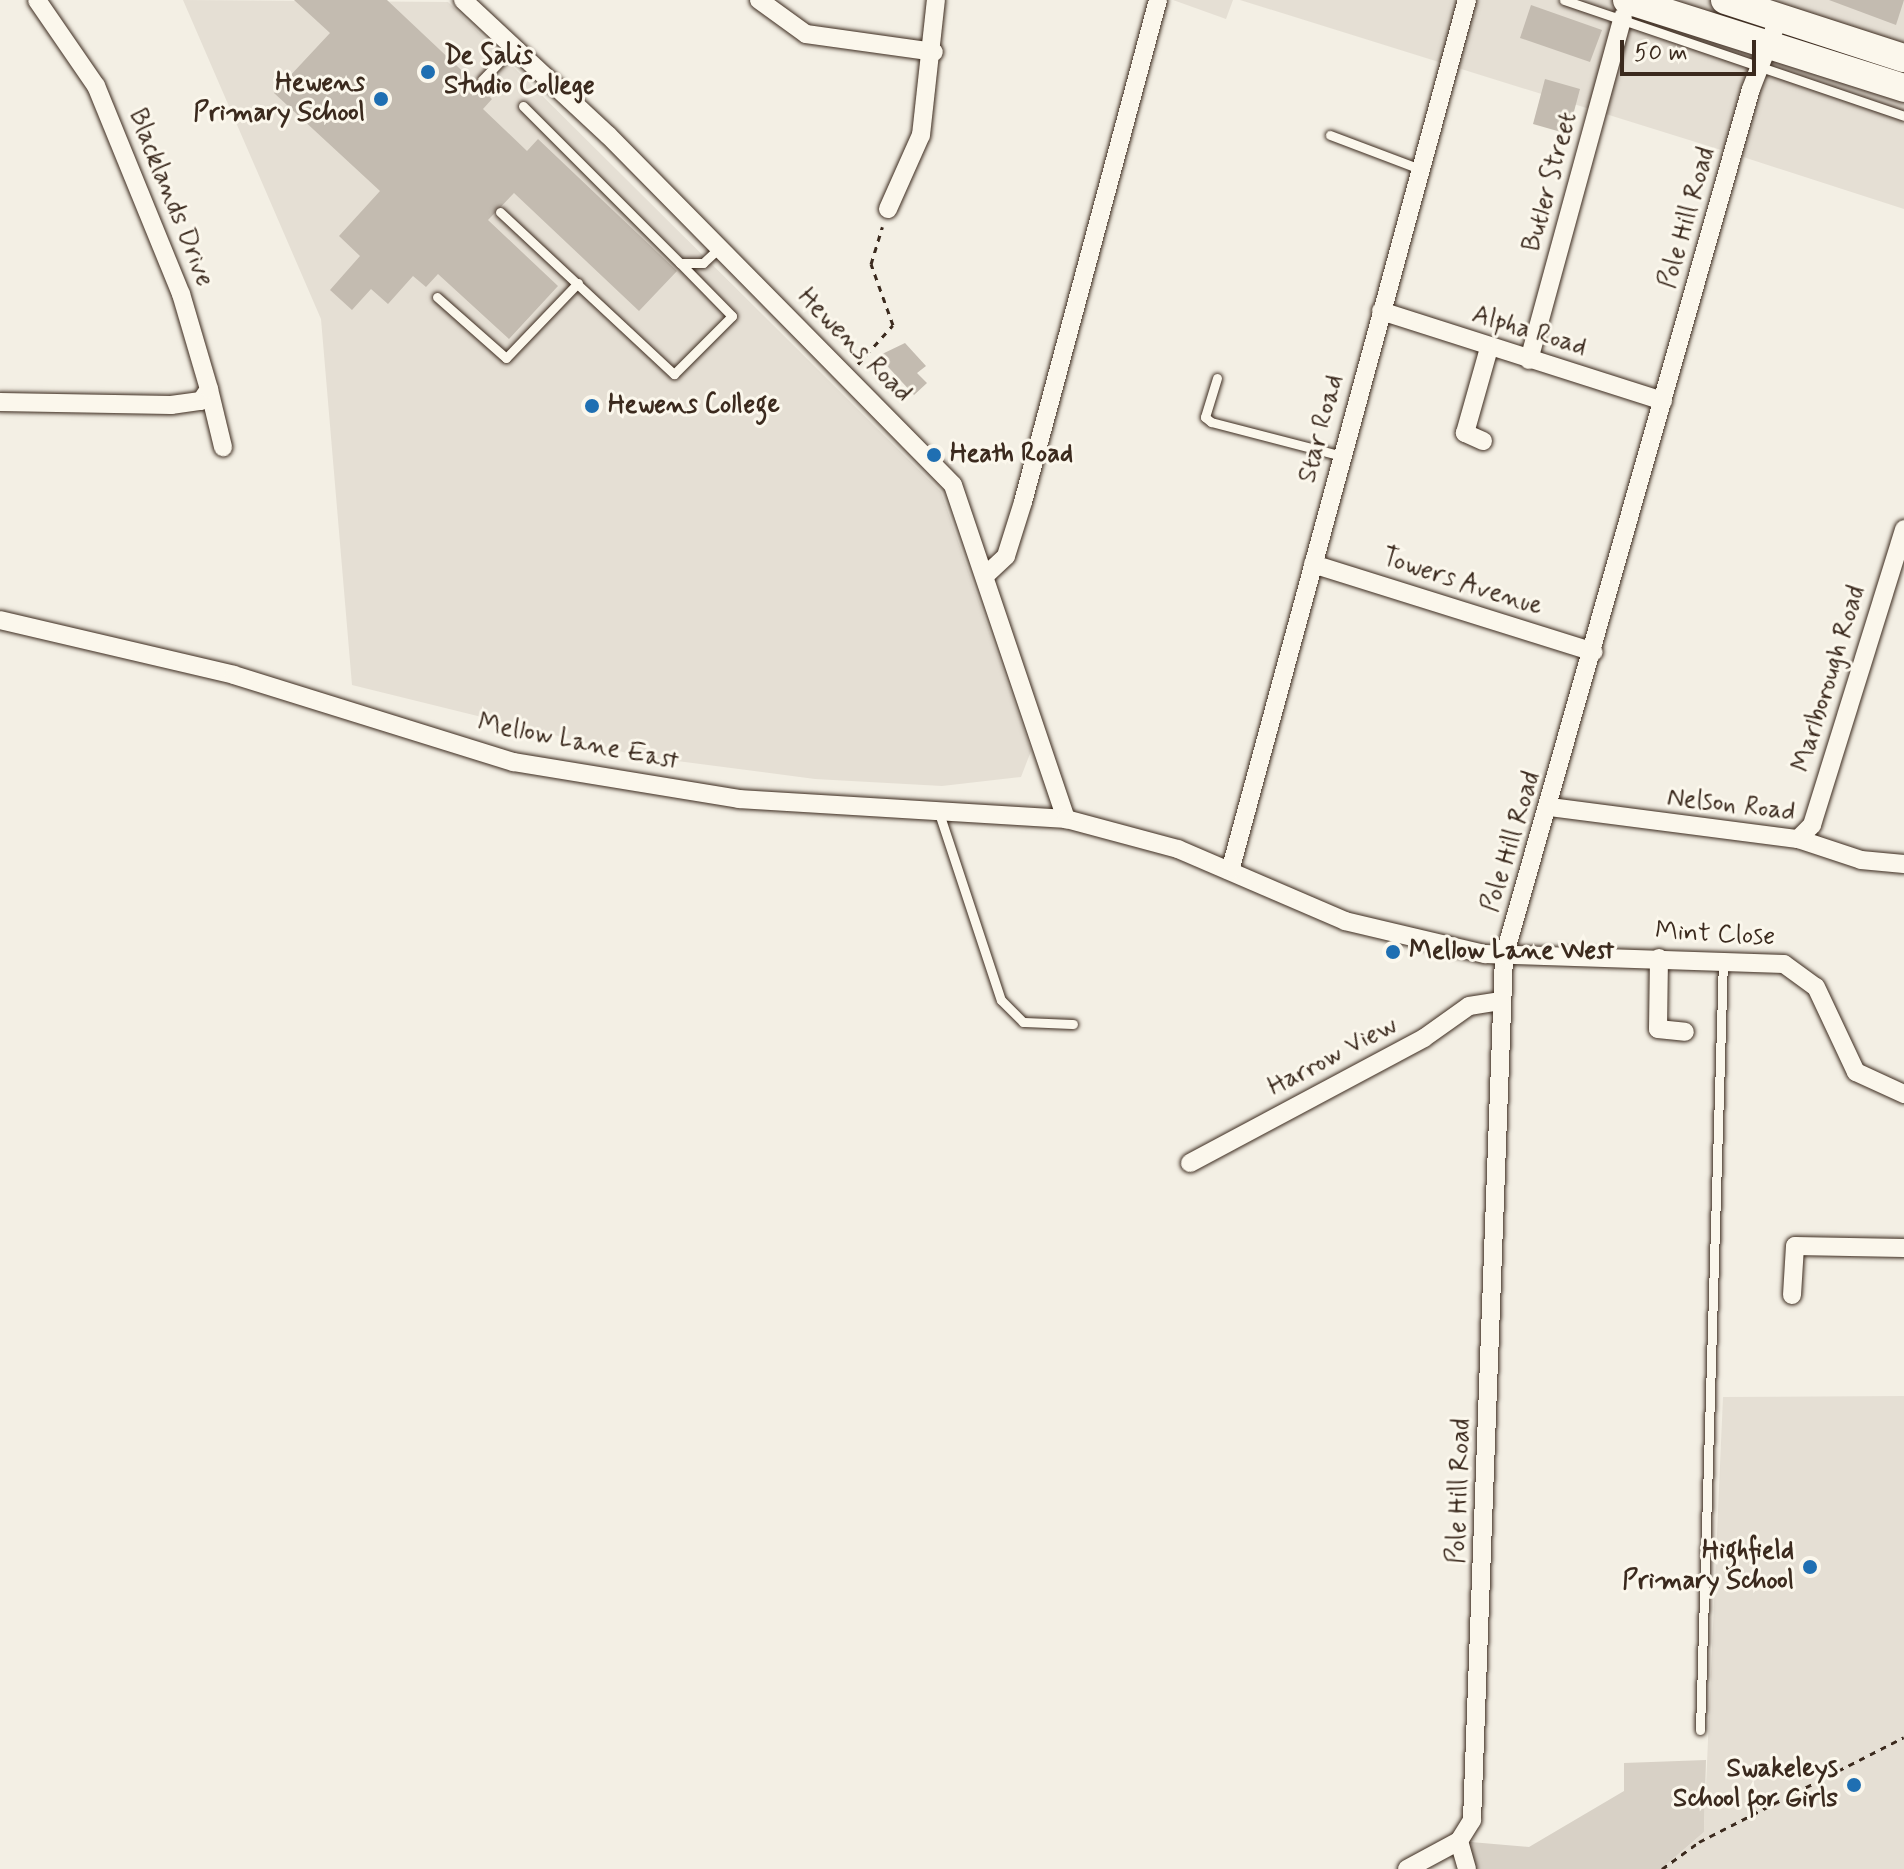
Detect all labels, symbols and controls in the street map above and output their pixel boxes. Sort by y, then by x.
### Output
scale bar [1624,24,1760,74]
text: 50 m [1634,38,1688,69]
place label: De Salis Studio College [444,41,596,102]
marker: De Salis Studio College [419,63,437,81]
place label: Hewens Primary School [193,68,365,130]
marker: Hewens Primary School [372,90,390,108]
street label: Blacklands Drive [121,106,219,290]
street label: Butler Street [1517,107,1585,257]
street label: Pole Hill Road [1653,145,1723,291]
street label: Hewens Road [790,282,918,410]
street label: Alpha Road [1468,300,1590,364]
street label: Star Road [1293,373,1351,485]
place label: Hewens College [608,390,782,422]
marker: Hewens College [583,397,601,415]
place label: Heath Road [950,439,1073,471]
marker: Heath Road [925,446,943,464]
street label: Towers Avenue [1379,543,1545,623]
street label: Marlborough Road [1787,583,1873,775]
street label: Mellow Lane East [481,709,675,777]
street label: Pole Hill Road [1476,769,1548,915]
street label: Nelson Road [1665,783,1797,829]
street label: Mint Close [1654,916,1776,954]
place label: Mellow Lane West [1409,936,1608,968]
marker: Mellow Lane West [1384,943,1402,961]
street label: Harrow View [1265,1011,1401,1103]
street label: Pole Hill Road [1442,1419,1478,1563]
place label: Highfield Primary School [1622,1536,1794,1598]
marker: Highfield Primary School [1801,1558,1819,1576]
place label: Swakeleys School for Girls [1676,1754,1838,1816]
marker: Swakeleys School for Girls [1845,1776,1863,1794]

